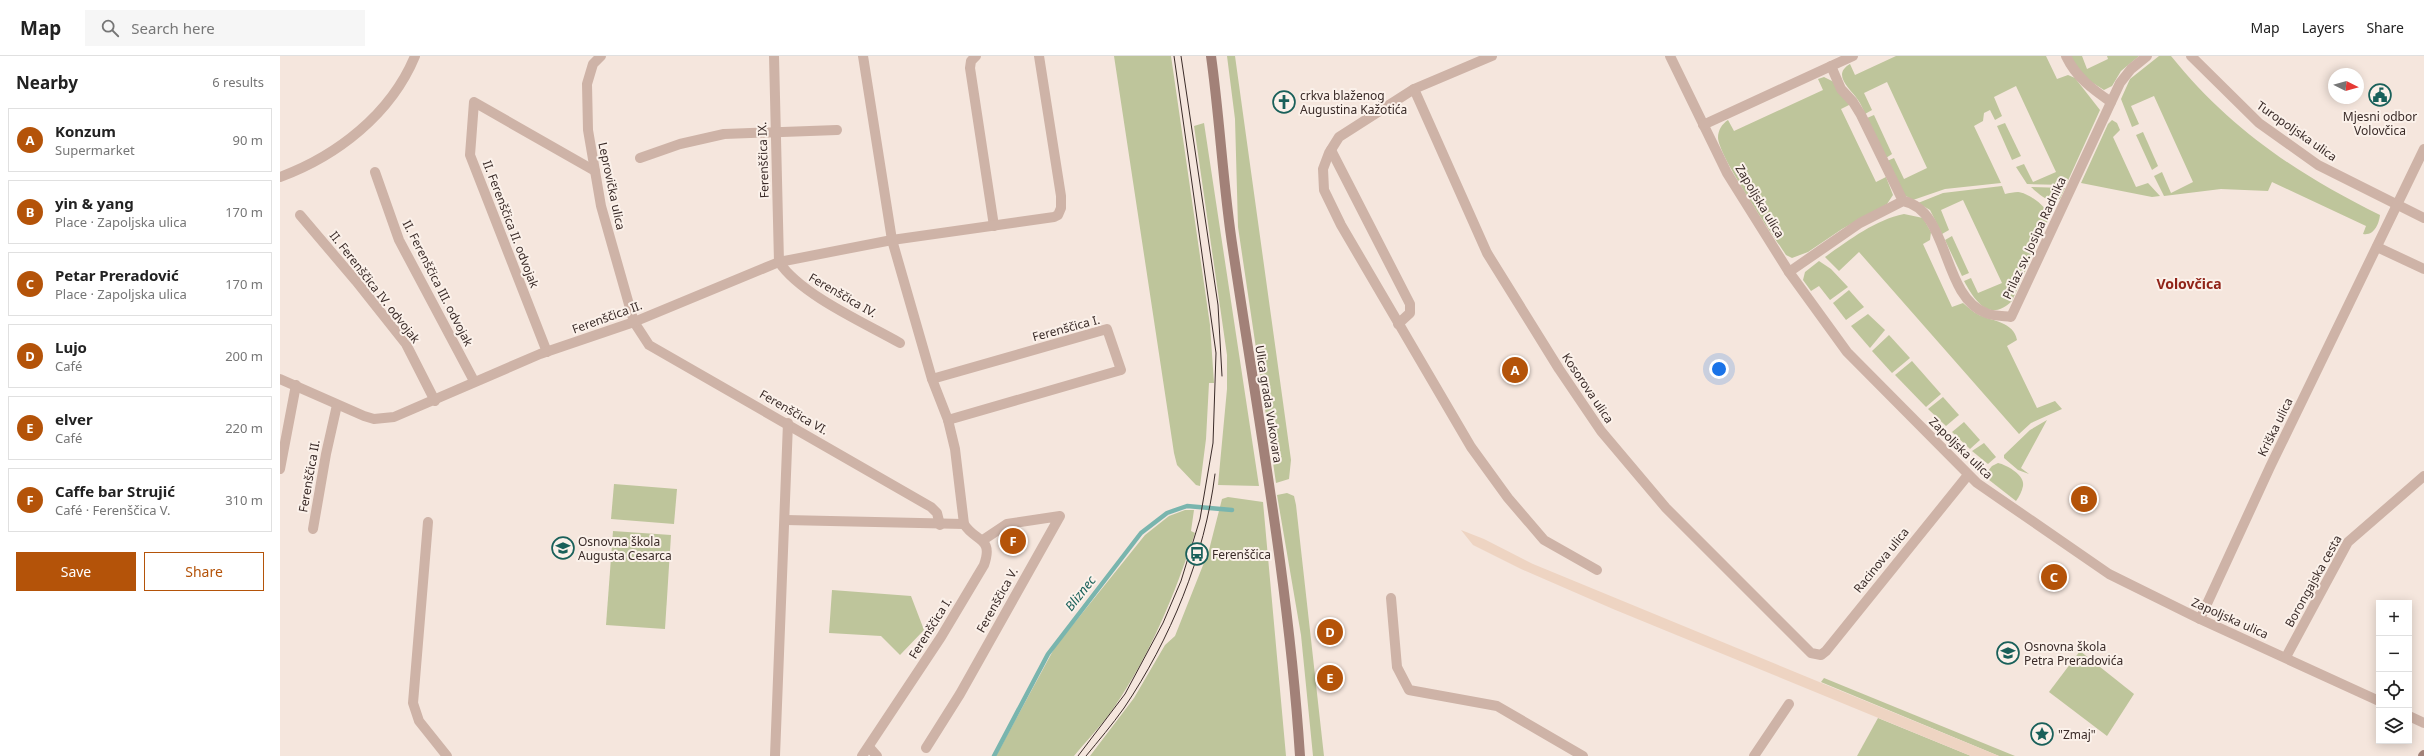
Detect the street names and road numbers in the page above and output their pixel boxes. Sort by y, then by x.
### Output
street label: Turopoljska ulica [2253,97,2341,165]
street label: Ferenščica IX. [753,122,773,198]
street label: Leprovička ulica [594,140,630,232]
street label: II. Ferenščica II. odvojak [479,158,543,291]
street label: Zapoljska ulica [1731,161,1789,241]
street label: Prilaz sv. Josipa Radnika [1998,174,2070,302]
street label: II. Ferenščica III. odvojak [399,217,477,349]
street label: II. Ferenščica IV. odvojak [326,227,424,347]
street label: Ferenščica IV. [806,269,880,321]
street label: Ferenščica II. [570,296,644,338]
street label: Ferenščica I. [1030,311,1102,345]
street label: Ulica grada Vukovara [1251,344,1287,464]
street label: Kosorova ulica [1558,349,1618,427]
street label: Ferenščica VI. [757,385,831,439]
street label: Kriška ulica [2253,395,2297,459]
street label: Zapoljska ulica [1925,413,1997,483]
street label: Ferenščica II. [294,438,324,514]
street label: Racinova ulica [1849,524,1913,596]
street label: Borongajska cesta [2281,532,2345,630]
street label: Ferenščica V. [972,564,1022,636]
street label: Zapoljska ulica [2189,593,2271,643]
street label: Ferenščica I. [904,594,956,662]

